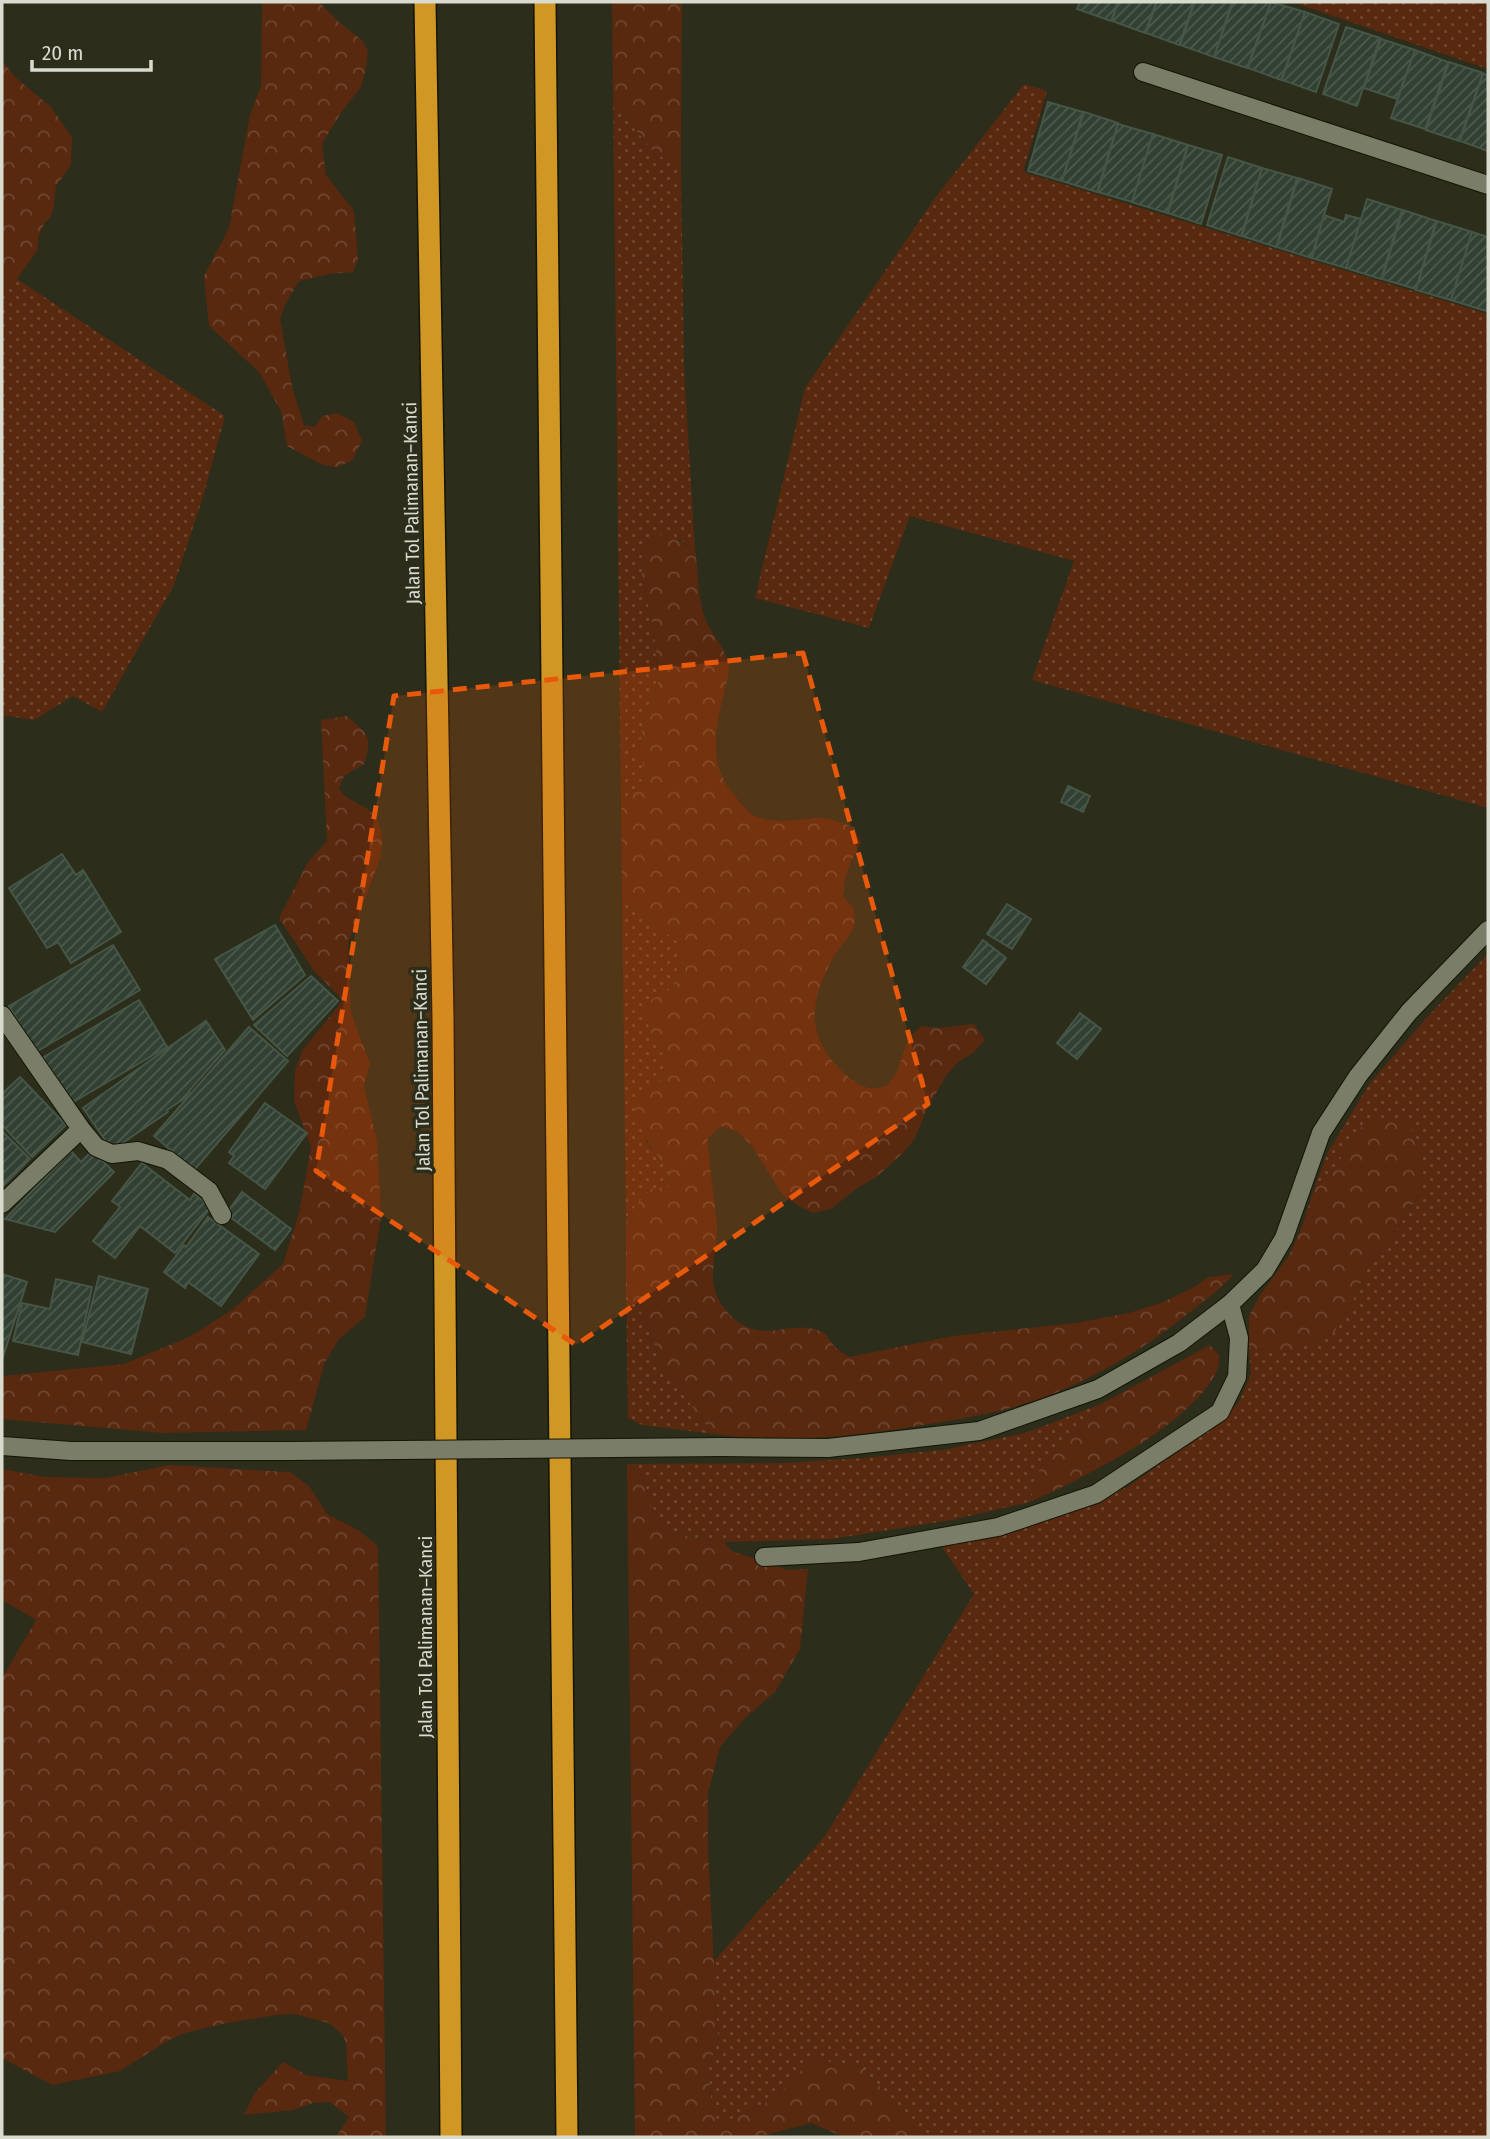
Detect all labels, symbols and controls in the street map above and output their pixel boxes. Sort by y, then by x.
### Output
scale bar [32,28,150,72]
text: 20 m [42,40,83,66]
street label: Jalan Tol Palimanan–Kanci [398,402,425,604]
street label: Jalan Tol Palimanan–Kanci [408,969,435,1171]
street label: Jalan Tol Palimanan–Kanci [414,1536,437,1738]

